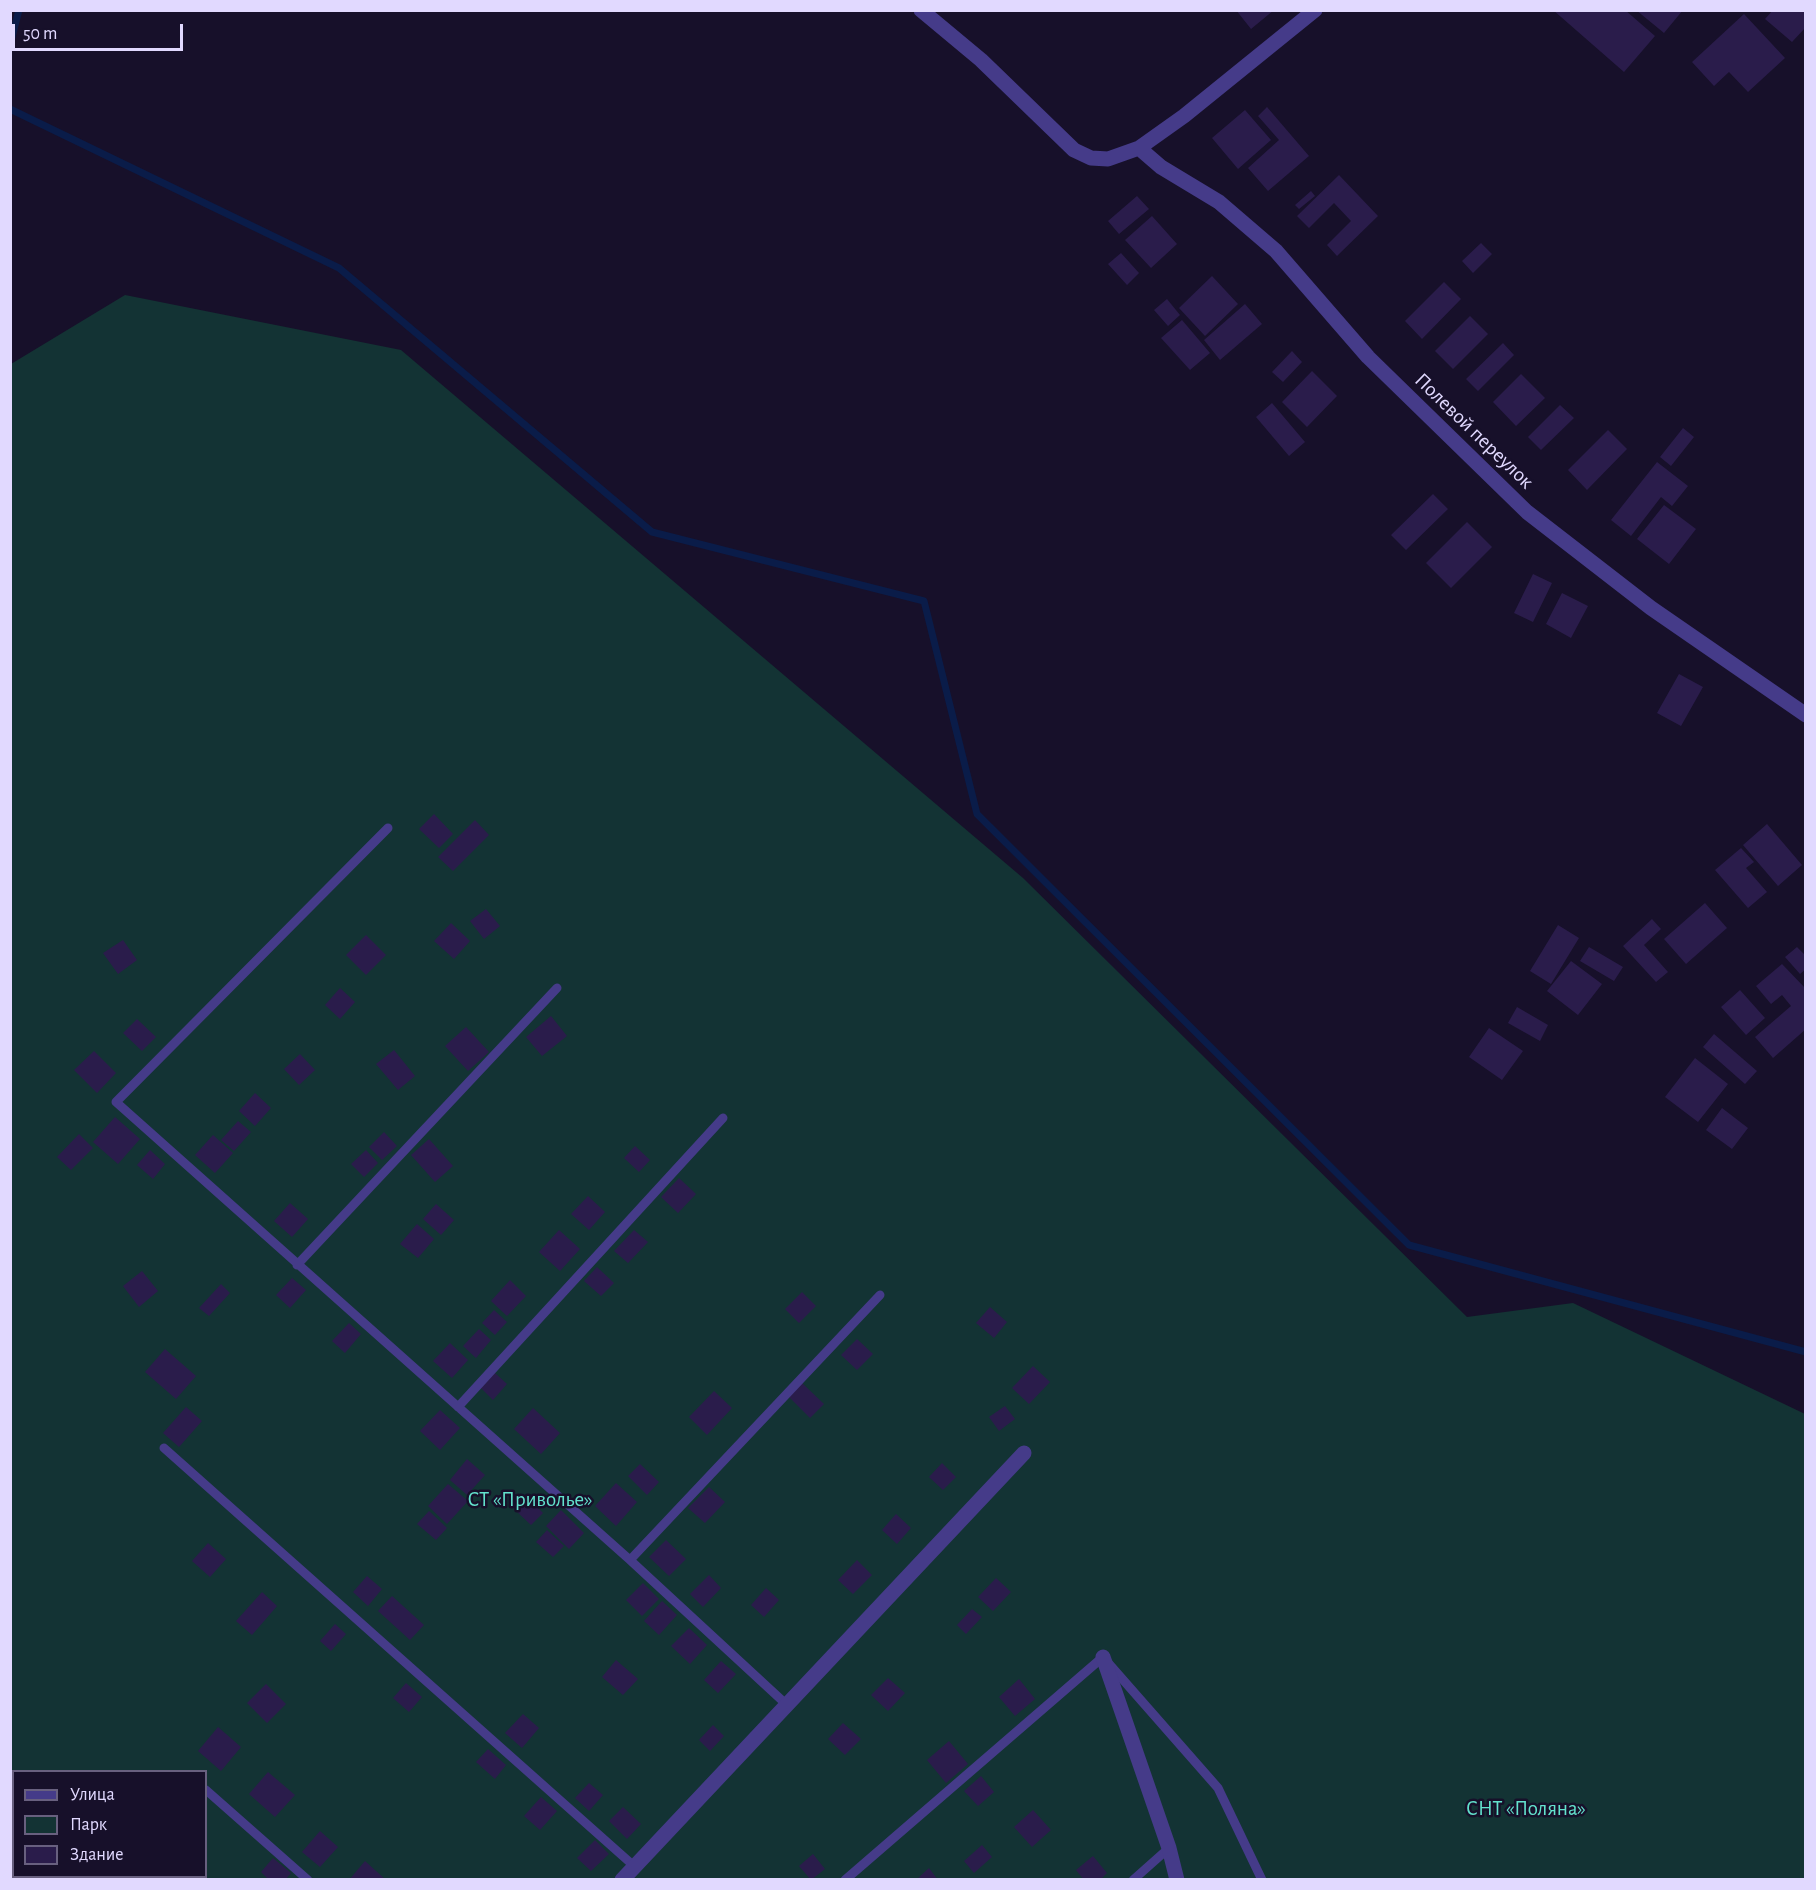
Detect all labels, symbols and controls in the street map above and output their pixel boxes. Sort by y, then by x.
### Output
scale bar [15,12,186,50]
text: 50 m [23,25,57,43]
street label: Полевой переулок [1409,368,1539,494]
park label: СТ «Приволье» [468,1487,592,1513]
legend [12,1770,207,1878]
text: Улица [70,1786,115,1804]
park label: СНТ «Поляна» [1466,1796,1586,1822]
text: Парк [70,1816,107,1834]
text: Здание [70,1846,124,1864]

